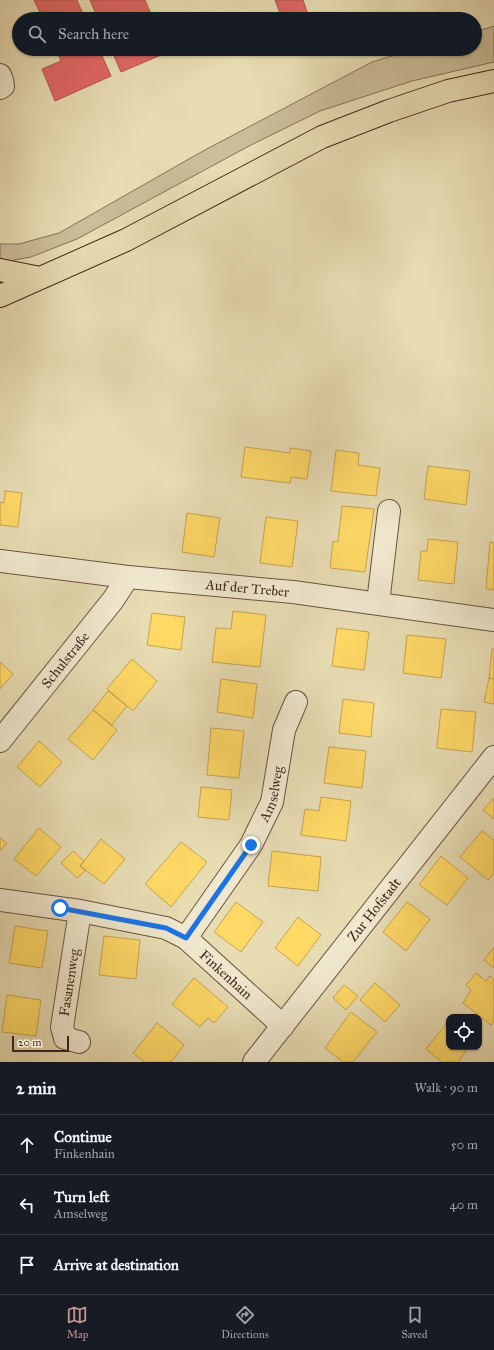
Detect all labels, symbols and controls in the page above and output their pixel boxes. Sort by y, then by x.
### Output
search box [12,12,482,56]
icon: search [26,23,48,45]
text: Search here [58,25,129,43]
street label: Auf der Treber [204,576,291,601]
street label: Schulstraße [38,628,93,692]
street label: Amselweg [255,764,287,826]
route end [242,836,260,854]
street label: Zur Hofstadt [344,875,405,945]
route start [51,899,69,917]
street label: Finkenhain [196,946,256,1003]
street label: Fasanenweg [56,947,83,1018]
map controls [446,1014,482,1050]
button: locate [446,1014,482,1050]
scale bar [12,1034,69,1053]
text: 20 m [18,1036,41,1049]
text: 2 min [16,1078,56,1099]
text: Walk · 90 m [415,1080,478,1096]
text: Continue [54,1128,112,1146]
icon: ahead [16,1134,38,1156]
text: 50 m [451,1137,478,1153]
text: Finkenhain [54,1146,115,1162]
text: Turn left [54,1188,110,1206]
icon: left [16,1194,38,1216]
text: 40 m [449,1197,478,1213]
text: Amselweg [54,1206,107,1222]
icon: arrive [16,1254,38,1276]
text: Arrive at destination [54,1256,179,1274]
tab: Map [66,1304,88,1341]
tab: Directions [221,1304,269,1341]
tab: Saved [401,1304,428,1341]

